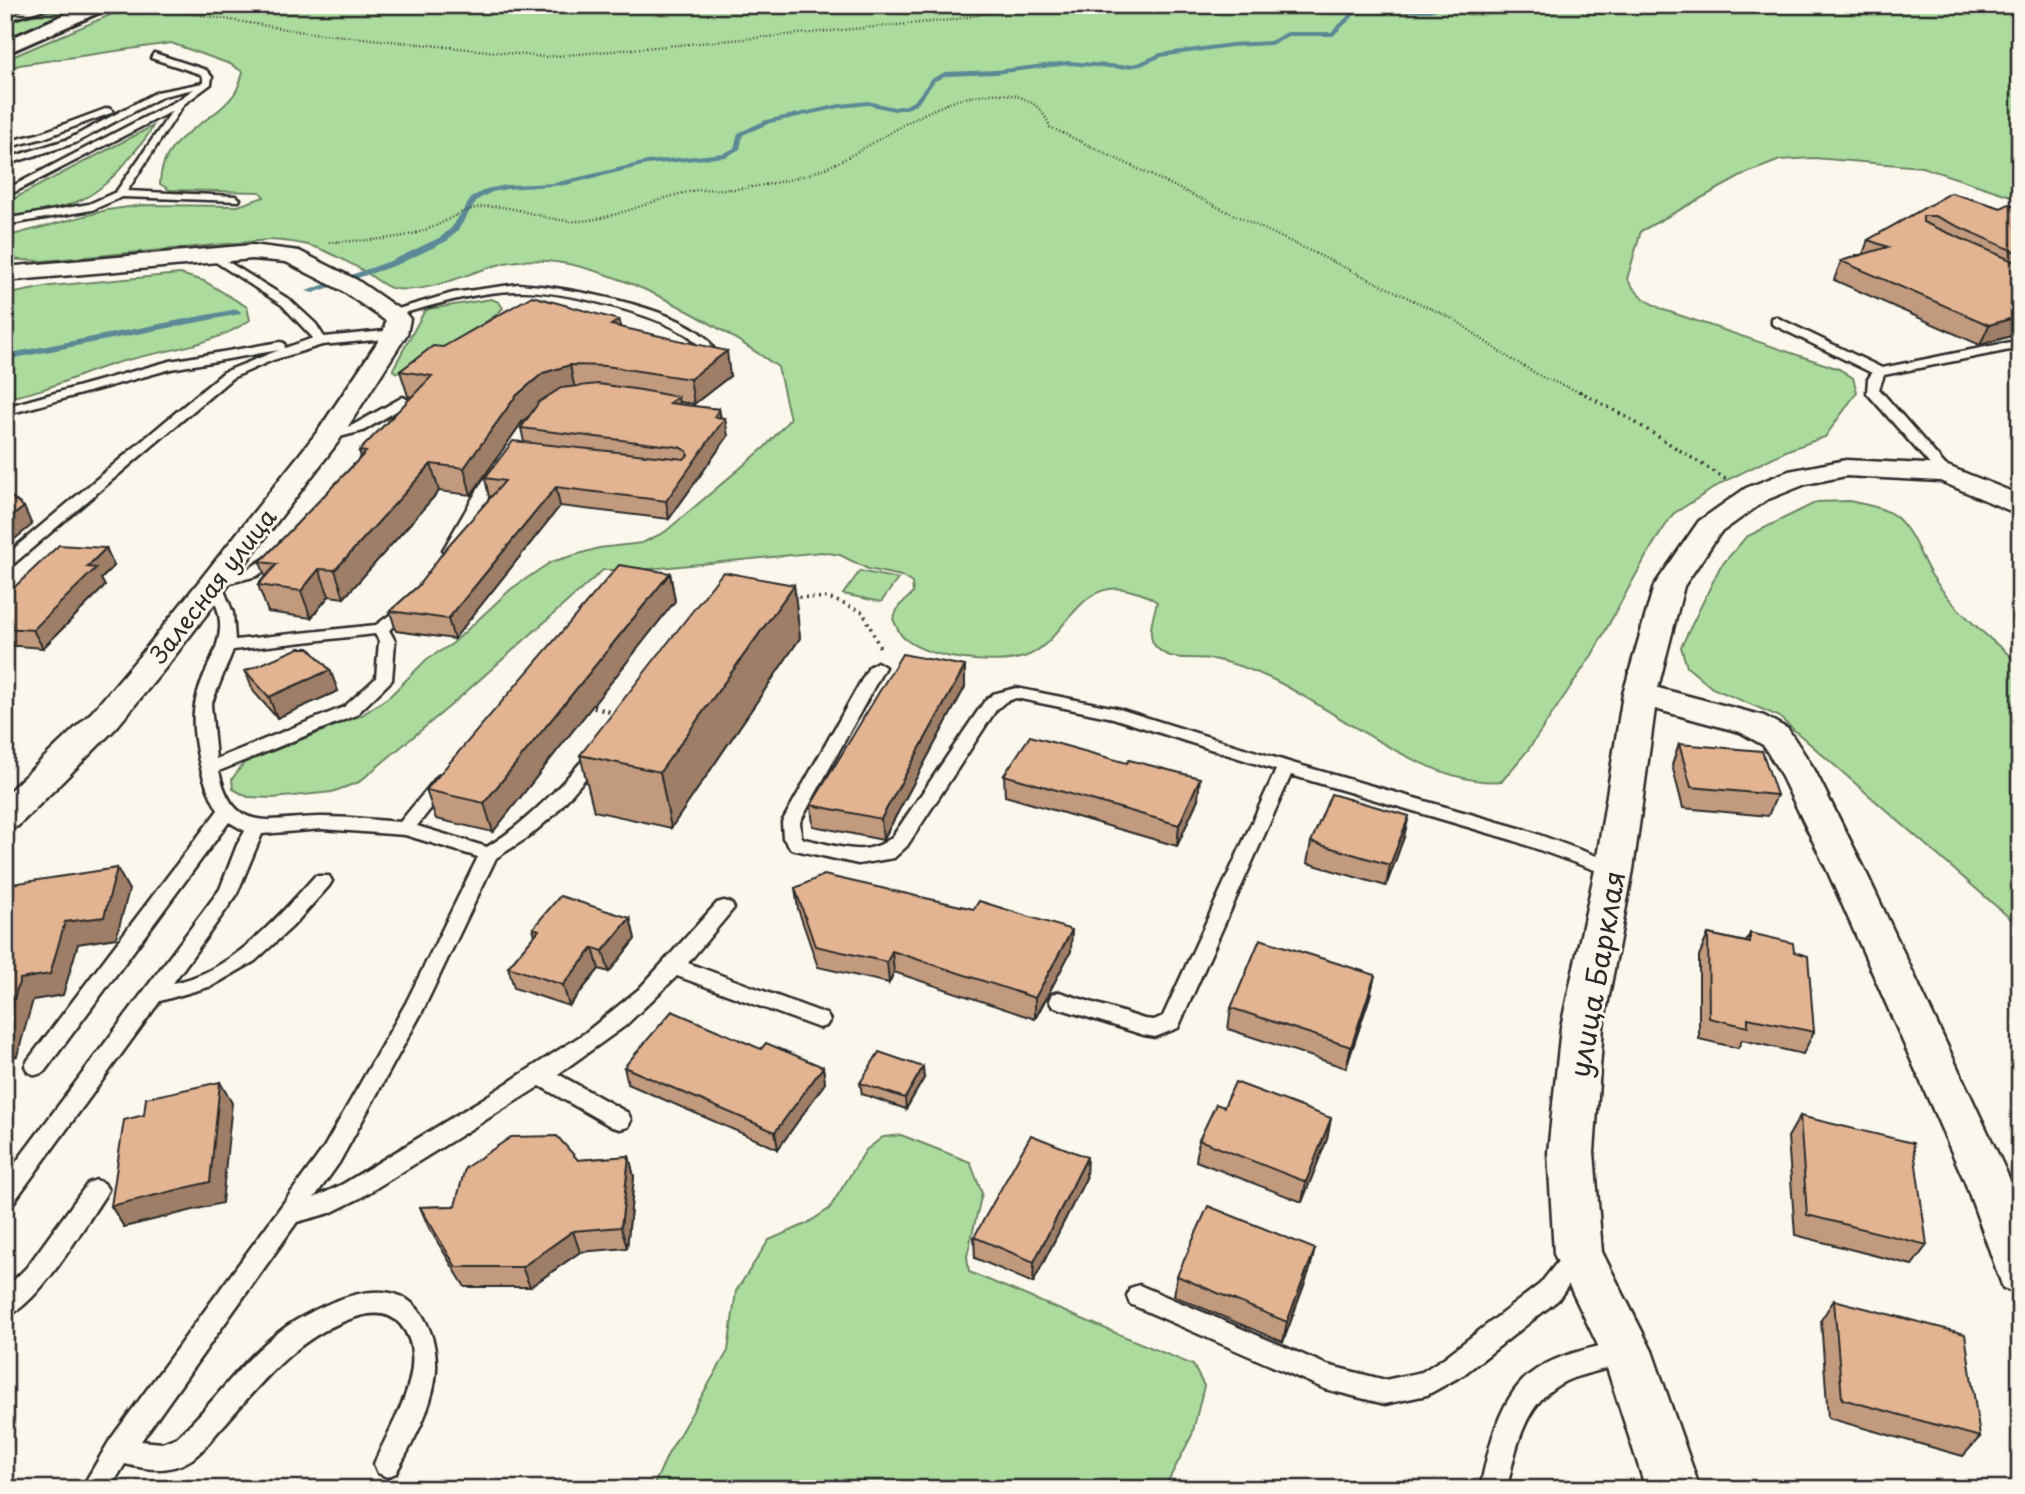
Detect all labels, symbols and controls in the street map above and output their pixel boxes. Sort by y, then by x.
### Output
street label: Залесная улица [139,500,284,671]
street label: улица Барклая [1557,867,1635,1081]

